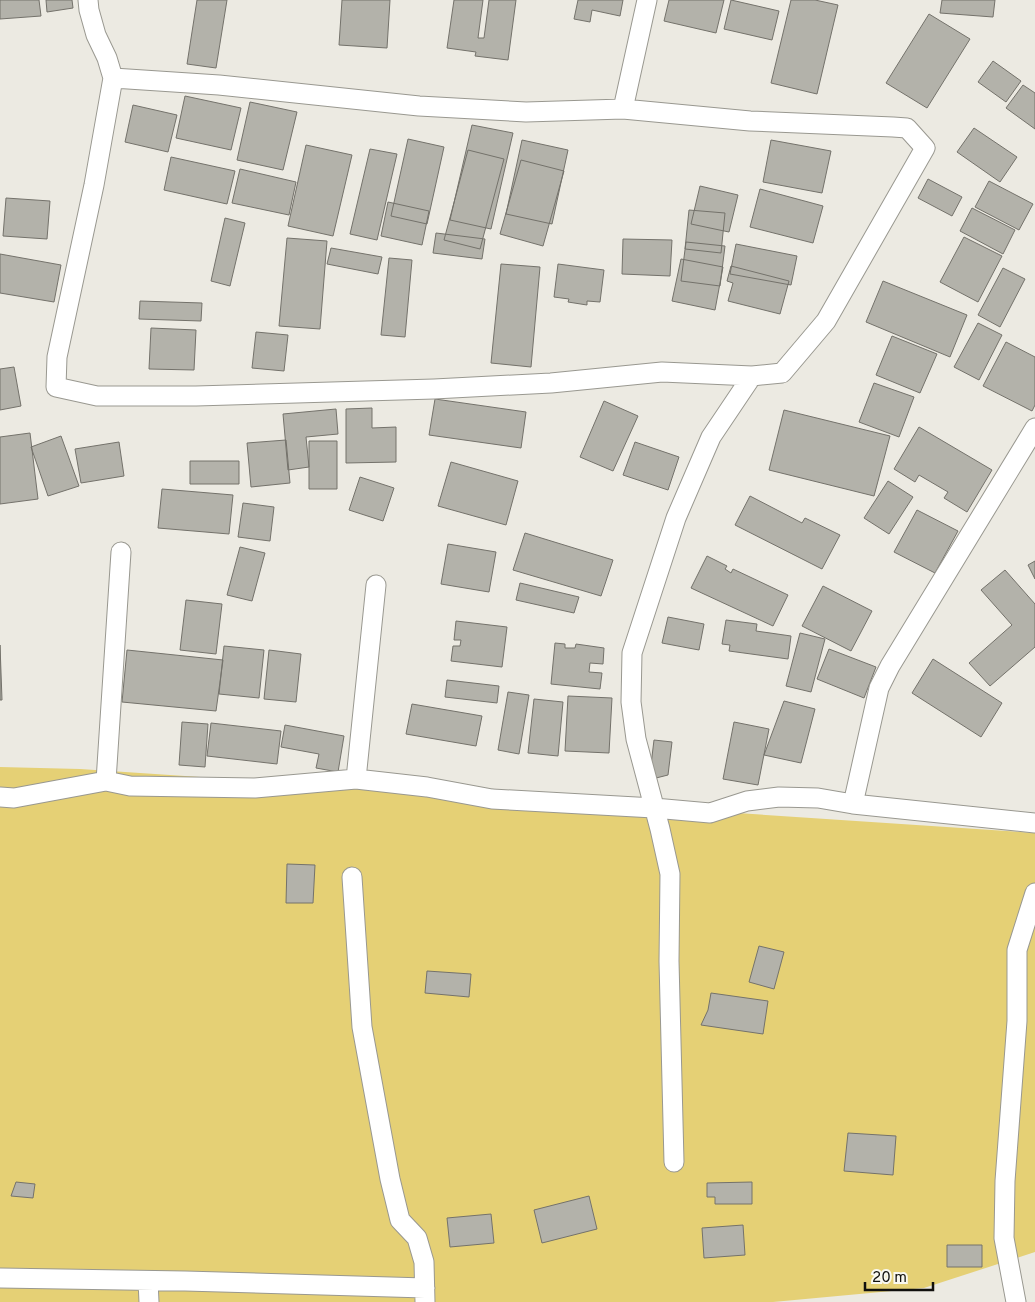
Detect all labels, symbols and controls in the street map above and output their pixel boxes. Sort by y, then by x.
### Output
scale bar [865,1260,932,1292]
text: 20 m [872,1269,907,1288]

